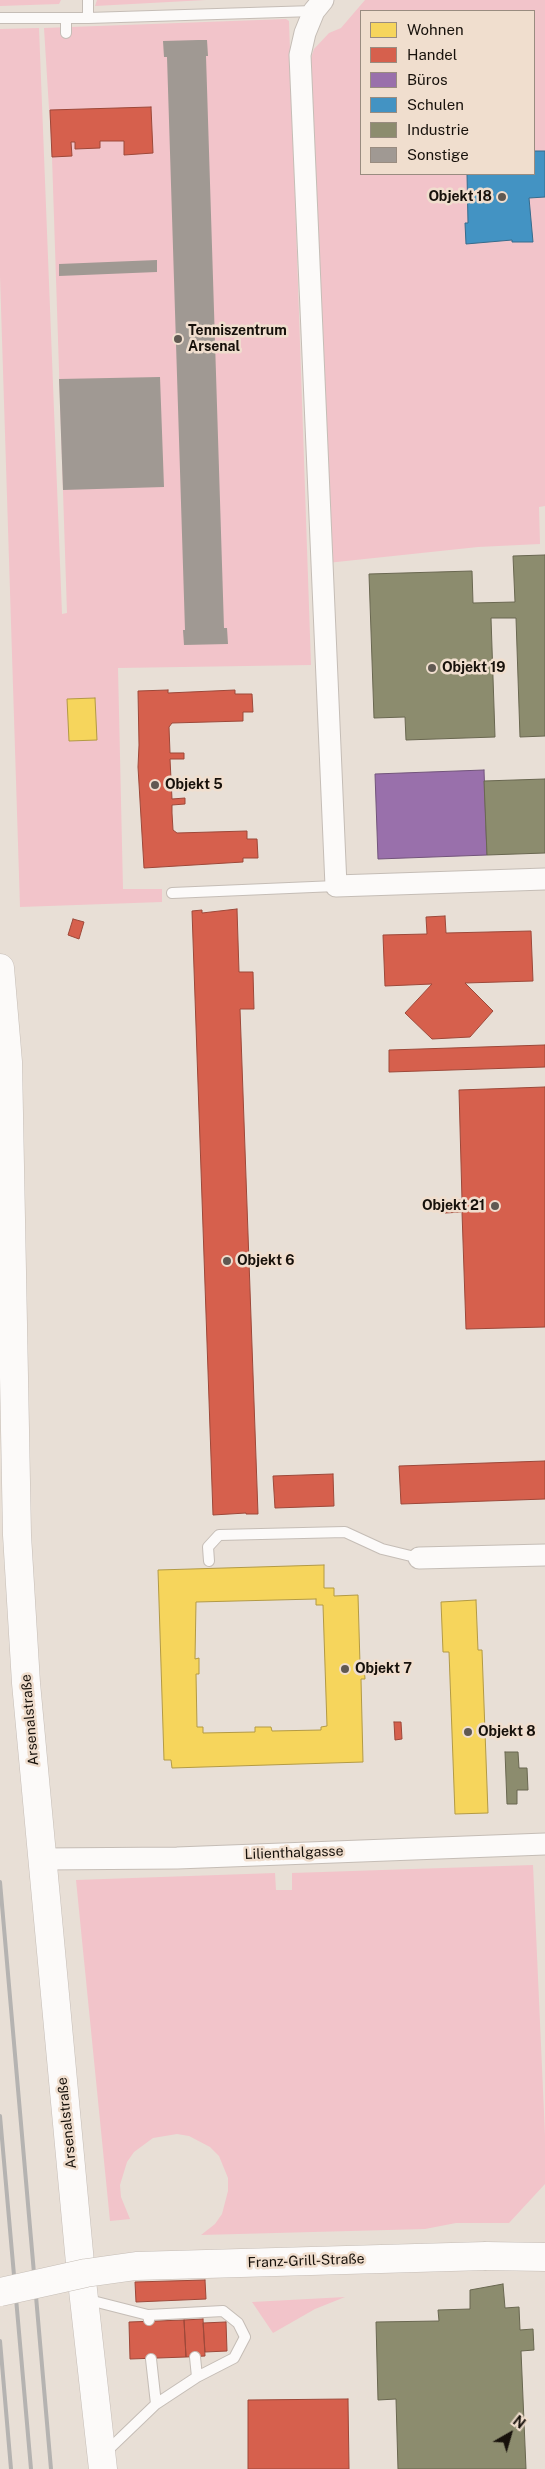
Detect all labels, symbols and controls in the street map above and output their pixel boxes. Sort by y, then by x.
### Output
legend [360,10,535,175]
text: Wohnen [407,21,464,38]
text: Handel [407,46,457,63]
text: Büros [407,71,448,88]
text: Schulen [407,96,464,113]
text: Industrie [407,121,469,138]
text: Sonstige [407,146,469,163]
place label: Objekt 18 [428,189,492,205]
marker: Objekt 18 [496,191,508,203]
place label: Tenniszentrum Arsenal [188,323,287,356]
marker: Tenniszentrum Arsenal [172,333,184,345]
place label: Objekt 19 [442,660,505,676]
marker: Objekt 19 [426,662,438,674]
place label: Objekt 5 [165,777,223,793]
marker: Objekt 5 [149,779,161,791]
place label: Objekt 21 [422,1198,485,1214]
marker: Objekt 21 [489,1200,501,1212]
place label: Objekt 6 [237,1253,294,1269]
marker: Objekt 6 [221,1255,233,1267]
place label: Objekt 7 [355,1661,412,1677]
marker: Objekt 7 [339,1663,351,1675]
street label: Arsenalstraße [18,1674,42,1766]
place label: Objekt 8 [478,1724,536,1740]
marker: Objekt 8 [462,1726,474,1738]
street label: Lilienthalgasse [244,1843,344,1863]
street label: Arsenalstraße [54,2077,80,2169]
street label: Franz-Grill-Straße [247,2251,365,2271]
north arrow [485,2409,535,2459]
text: N [510,2412,528,2432]

